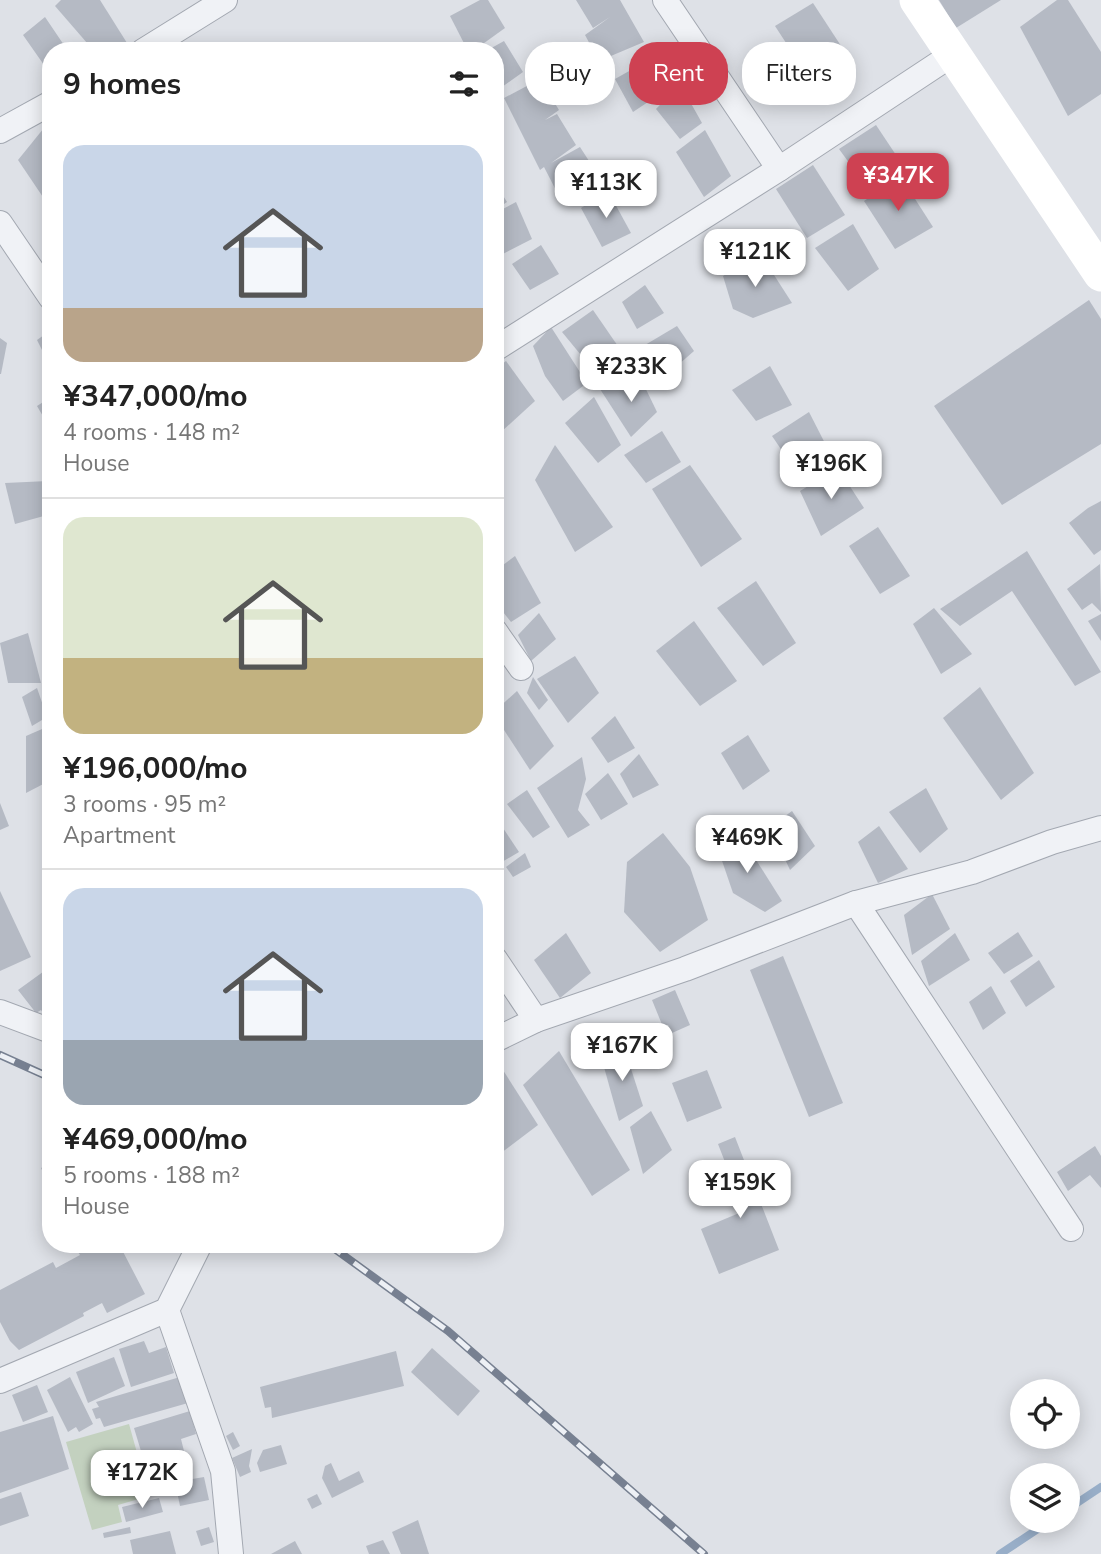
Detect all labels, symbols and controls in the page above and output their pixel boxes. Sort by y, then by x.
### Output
chip: Buy [525,42,615,105]
chip: Rent [629,42,728,105]
chip: Filters [742,42,856,105]
text: 9 homes [63,64,181,105]
icon: filters [445,65,483,103]
pin: ¥347K [849,154,947,213]
pin: ¥113K [557,160,655,220]
text: ¥347K [863,160,933,191]
text: ¥113K [571,167,641,198]
icon: home [210,190,336,316]
pin: ¥121K [706,230,804,289]
text: ¥121K [720,236,790,267]
pin: ¥233K [582,344,680,404]
text: ¥233K [596,351,666,382]
text: ¥347,000/mo [63,376,248,417]
text: 4 rooms · 148 m² [63,417,240,448]
pin: ¥196K [782,442,880,501]
text: House [63,448,130,479]
text: ¥196K [796,448,866,479]
icon: home [210,562,336,688]
text: ¥196,000/mo [63,748,248,789]
text: 3 rooms · 95 m² [63,789,226,820]
pin: ¥469K [698,816,796,875]
text: Apartment [63,820,175,851]
text: ¥469K [712,822,782,853]
icon: home [210,933,336,1059]
pin: ¥167K [573,1024,671,1083]
text: ¥167K [587,1030,657,1061]
text: ¥469,000/mo [63,1119,248,1160]
text: 5 rooms · 188 m² [63,1160,240,1191]
pin: ¥159K [691,1160,789,1220]
text: ¥159K [705,1167,775,1198]
text: House [63,1191,130,1222]
map controls [1010,1379,1080,1533]
button: locate [1010,1379,1080,1449]
pin: ¥172K [93,1450,191,1510]
text: ¥172K [107,1457,177,1488]
button: layers [1010,1463,1080,1533]

